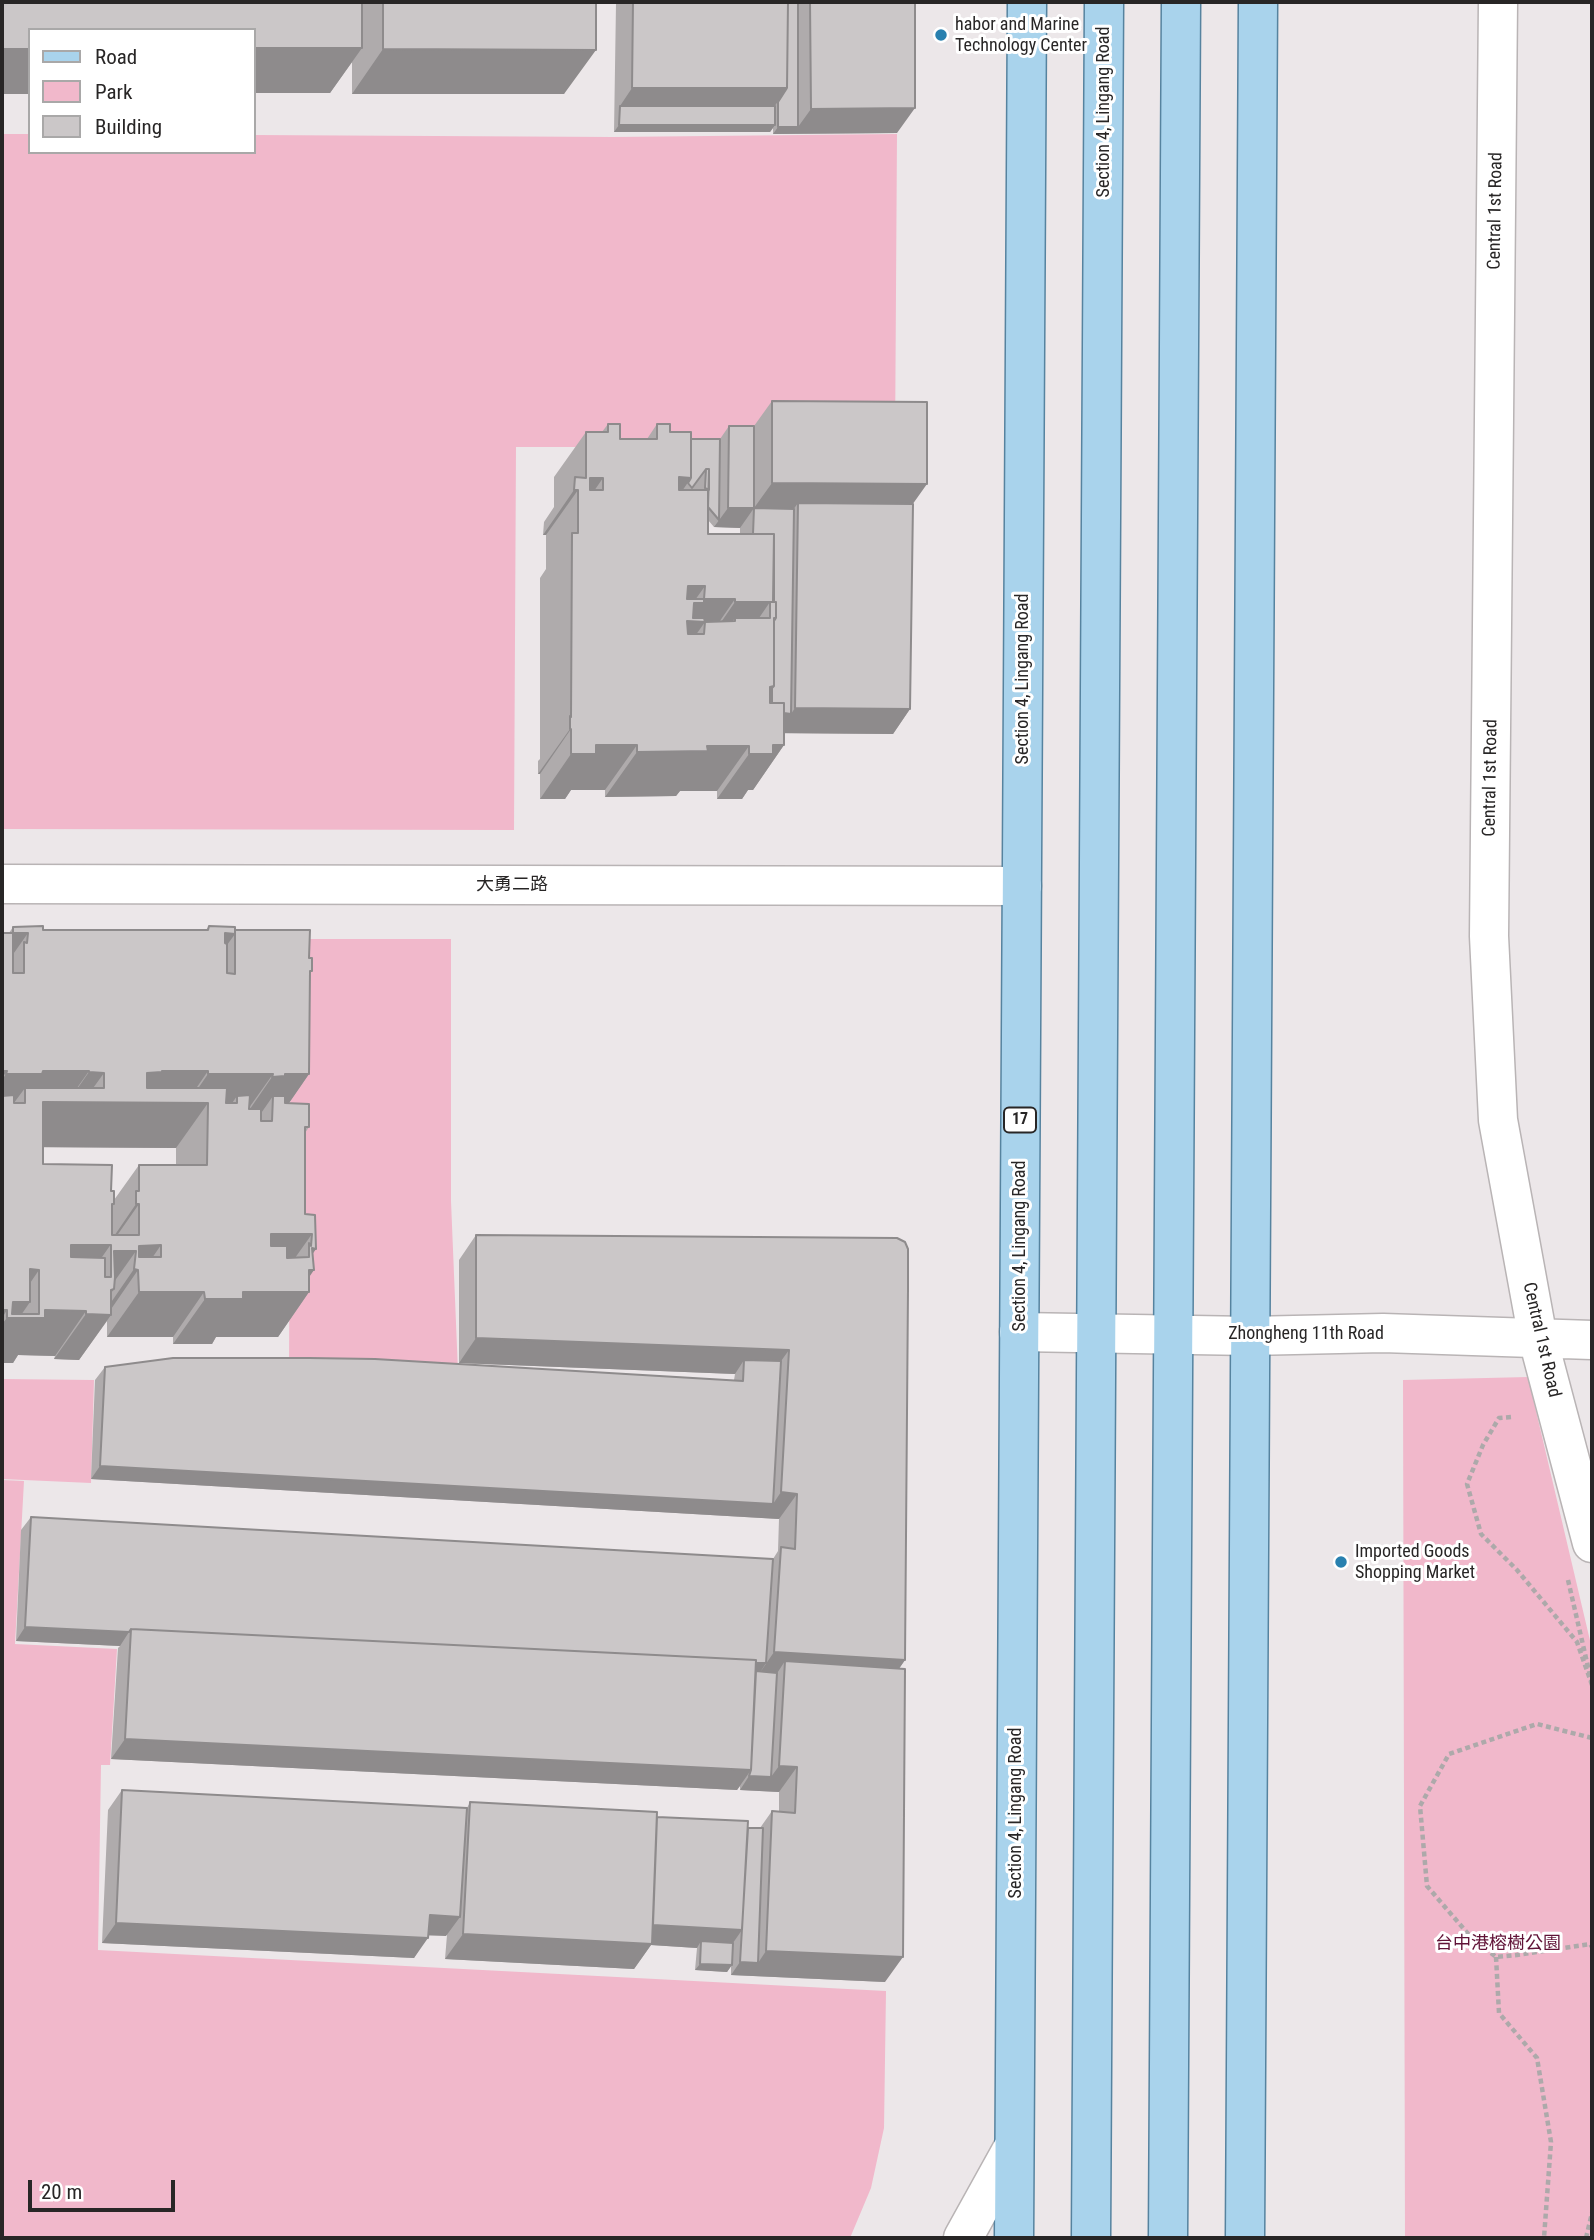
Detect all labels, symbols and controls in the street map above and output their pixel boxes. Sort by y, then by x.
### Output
place label: habor and Marine Technology Center [955,14,1087,56]
marker: habor and Marine Technology Center [933,27,949,43]
street label: Section 4, Lingang Road [1093,27,1115,197]
legend [28,28,256,154]
text: Road [95,45,137,69]
text: Park [95,80,132,104]
text: Building [95,115,162,139]
street label: Central 1st Road [1484,152,1508,270]
street label: Section 4, Lingang Road [1012,594,1034,764]
street label: Central 1st Road [1479,719,1503,837]
street label: 大勇二路 [476,874,548,896]
road number: 17 [1004,1108,1036,1132]
street label: Section 4, Lingang Road [1009,1161,1031,1331]
street label: Central 1st Road [1517,1280,1565,1400]
street label: Zhongheng 11th Road [1228,1323,1384,1345]
place label: Imported Goods Shopping Market [1355,1541,1475,1584]
marker: Imported Goods Shopping Market [1333,1554,1349,1570]
street label: Section 4, Lingang Road [1005,1728,1027,1898]
park label: 台中港榕樹公園 [1435,1933,1561,1955]
scale bar [32,2166,178,2210]
text: 20 m [41,2180,82,2204]

